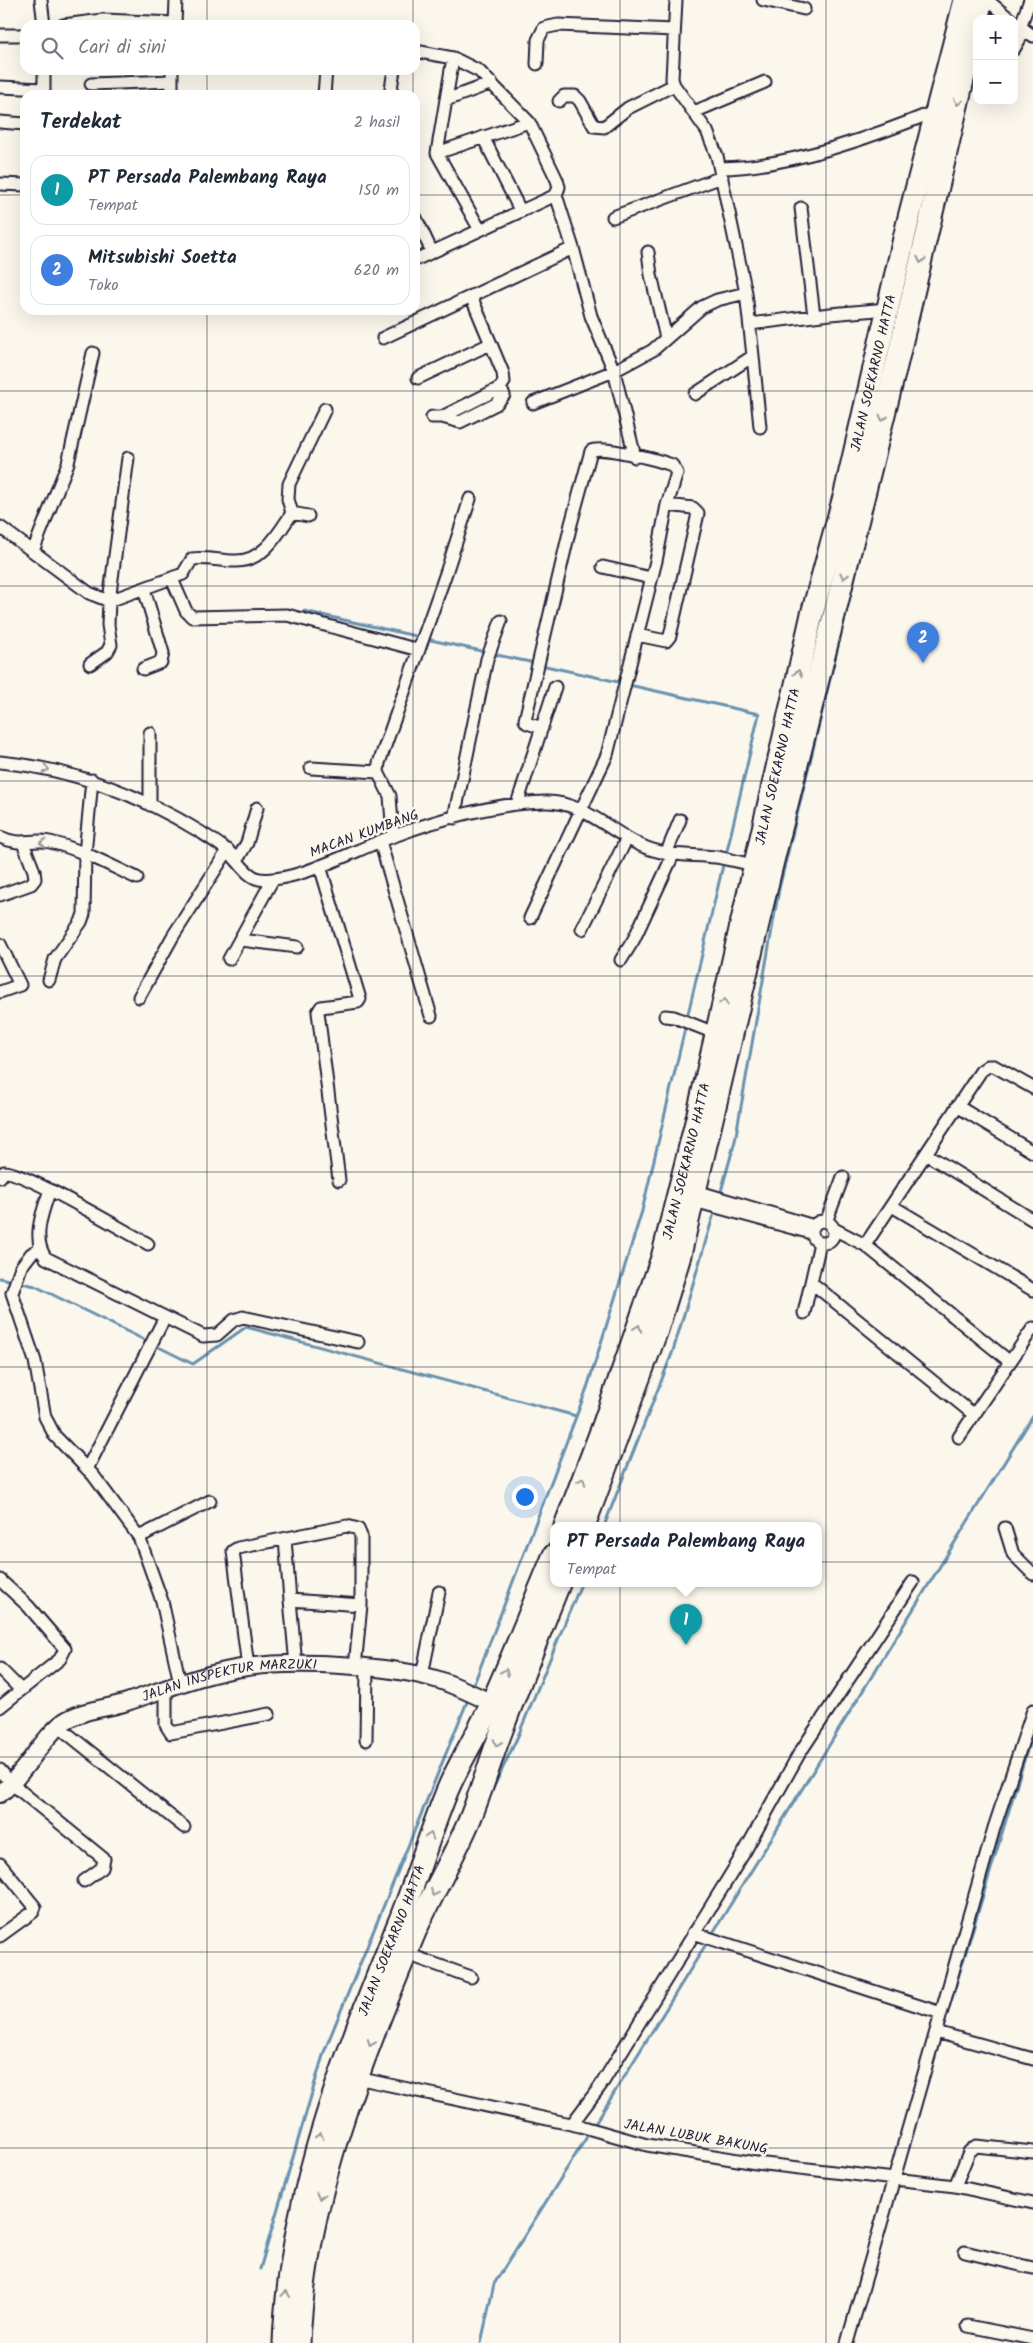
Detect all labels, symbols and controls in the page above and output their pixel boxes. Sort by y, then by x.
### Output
map controls [973,15,1018,105]
button: + [973,15,1018,60]
search box [20,20,420,75]
text: Cari di sini [78,33,166,63]
icon: search [38,34,66,62]
button: − [973,60,1018,105]
one-way arrow [953,98,964,107]
text: Terdekat [40,106,121,139]
text: 2 hasil [354,110,400,135]
text: PT Persada Palembang Raya [88,163,327,193]
text: 1 [55,178,59,203]
text: 150 m [358,178,399,203]
text: Tempat [88,193,138,218]
text: Mitsubishi Soetta [88,243,237,273]
one-way arrow [916,256,927,265]
text: 2 [52,258,62,283]
text: 620 m [354,258,399,283]
text: Toko [88,273,119,298]
street label: JALAN SOEKARNO HATTA [845,292,903,454]
one-way arrow [878,414,889,423]
one-way arrow [839,572,850,581]
pin: 2 [907,622,939,663]
one-way arrow [792,668,803,677]
street label: JALAN SOEKARNO HATTA [750,686,807,847]
one-way arrow [42,763,51,774]
street label: MACAN KUMBANG [307,804,422,864]
one-way arrow [38,837,46,848]
one-way arrow [718,998,729,1007]
street label: JALAN SOEKARNO HATTA [657,1081,717,1242]
one-way arrow [632,1324,642,1333]
one-way arrow [576,1477,586,1486]
your location [512,1484,538,1510]
popup [550,1522,822,1587]
text: PT Persada Palembang Raya [567,1527,805,1557]
text: Tempat [567,1557,617,1582]
pin: 1 [670,1604,702,1645]
street label: JALAN INSPEKTUR MARZUKI [139,1654,317,1708]
one-way arrow [498,1668,509,1677]
one-way arrow [493,1738,503,1747]
one-way arrow [425,1832,435,1840]
street label: JALAN SOEKARNO HATTA [353,1862,431,2019]
one-way arrow [430,1888,440,1897]
one-way arrow [367,2038,377,2046]
street label: JALAN LUBUK BAKUNG [622,2114,769,2160]
one-way arrow [314,2132,324,2140]
one-way arrow [315,2192,326,2201]
one-way arrow [280,2290,291,2298]

